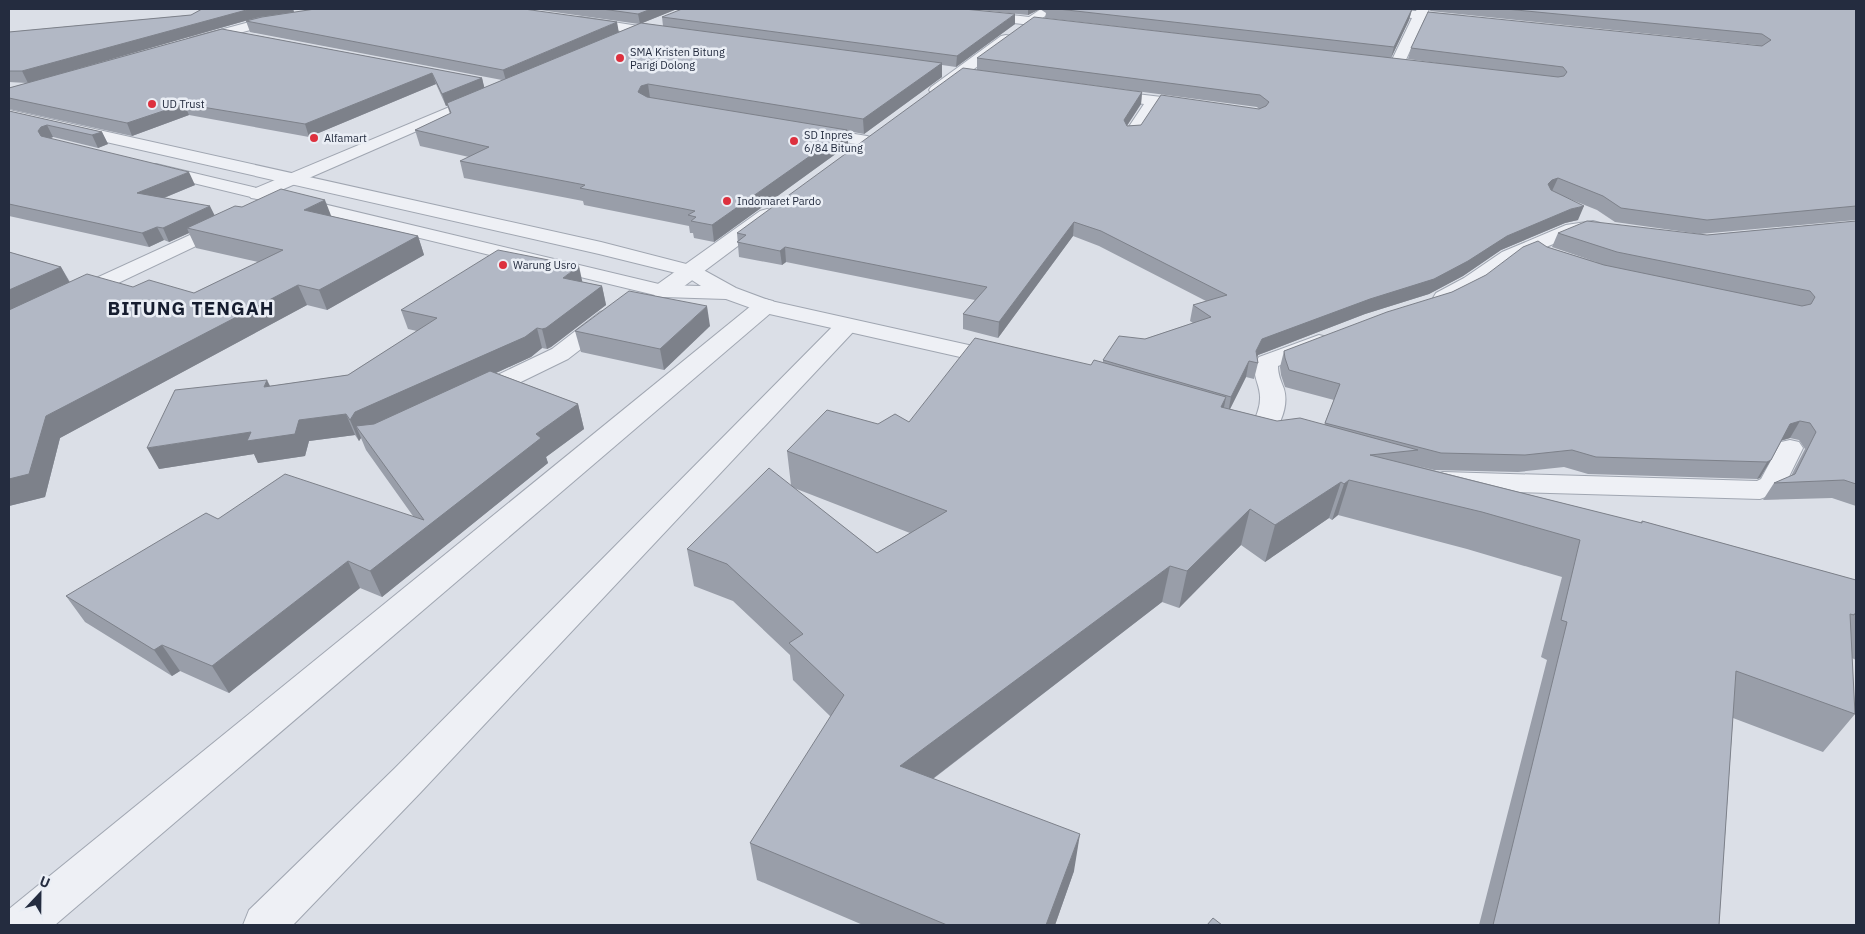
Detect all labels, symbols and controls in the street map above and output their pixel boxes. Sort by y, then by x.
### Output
place label: SMA Kristen Bitung Parigi Dolong [630,45,725,72]
marker: SMA Kristen Bitung Parigi Dolong [614,52,626,64]
place label: UD Trust [162,97,205,111]
marker: UD Trust [146,98,158,110]
place label: SD Inpres 6/84 Bitung [804,128,863,155]
place label: Alfamart [324,131,367,145]
marker: Alfamart [308,132,320,144]
marker: SD Inpres 6/84 Bitung [788,135,800,147]
place label: Indomaret Pardo [737,194,821,208]
marker: Indomaret Pardo [721,195,733,207]
place label: Warung Usro [513,258,576,272]
marker: Warung Usro [497,259,509,271]
district label: BITUNG TENGAH [108,296,274,320]
north arrow [15,869,65,919]
text: U [37,872,53,892]

